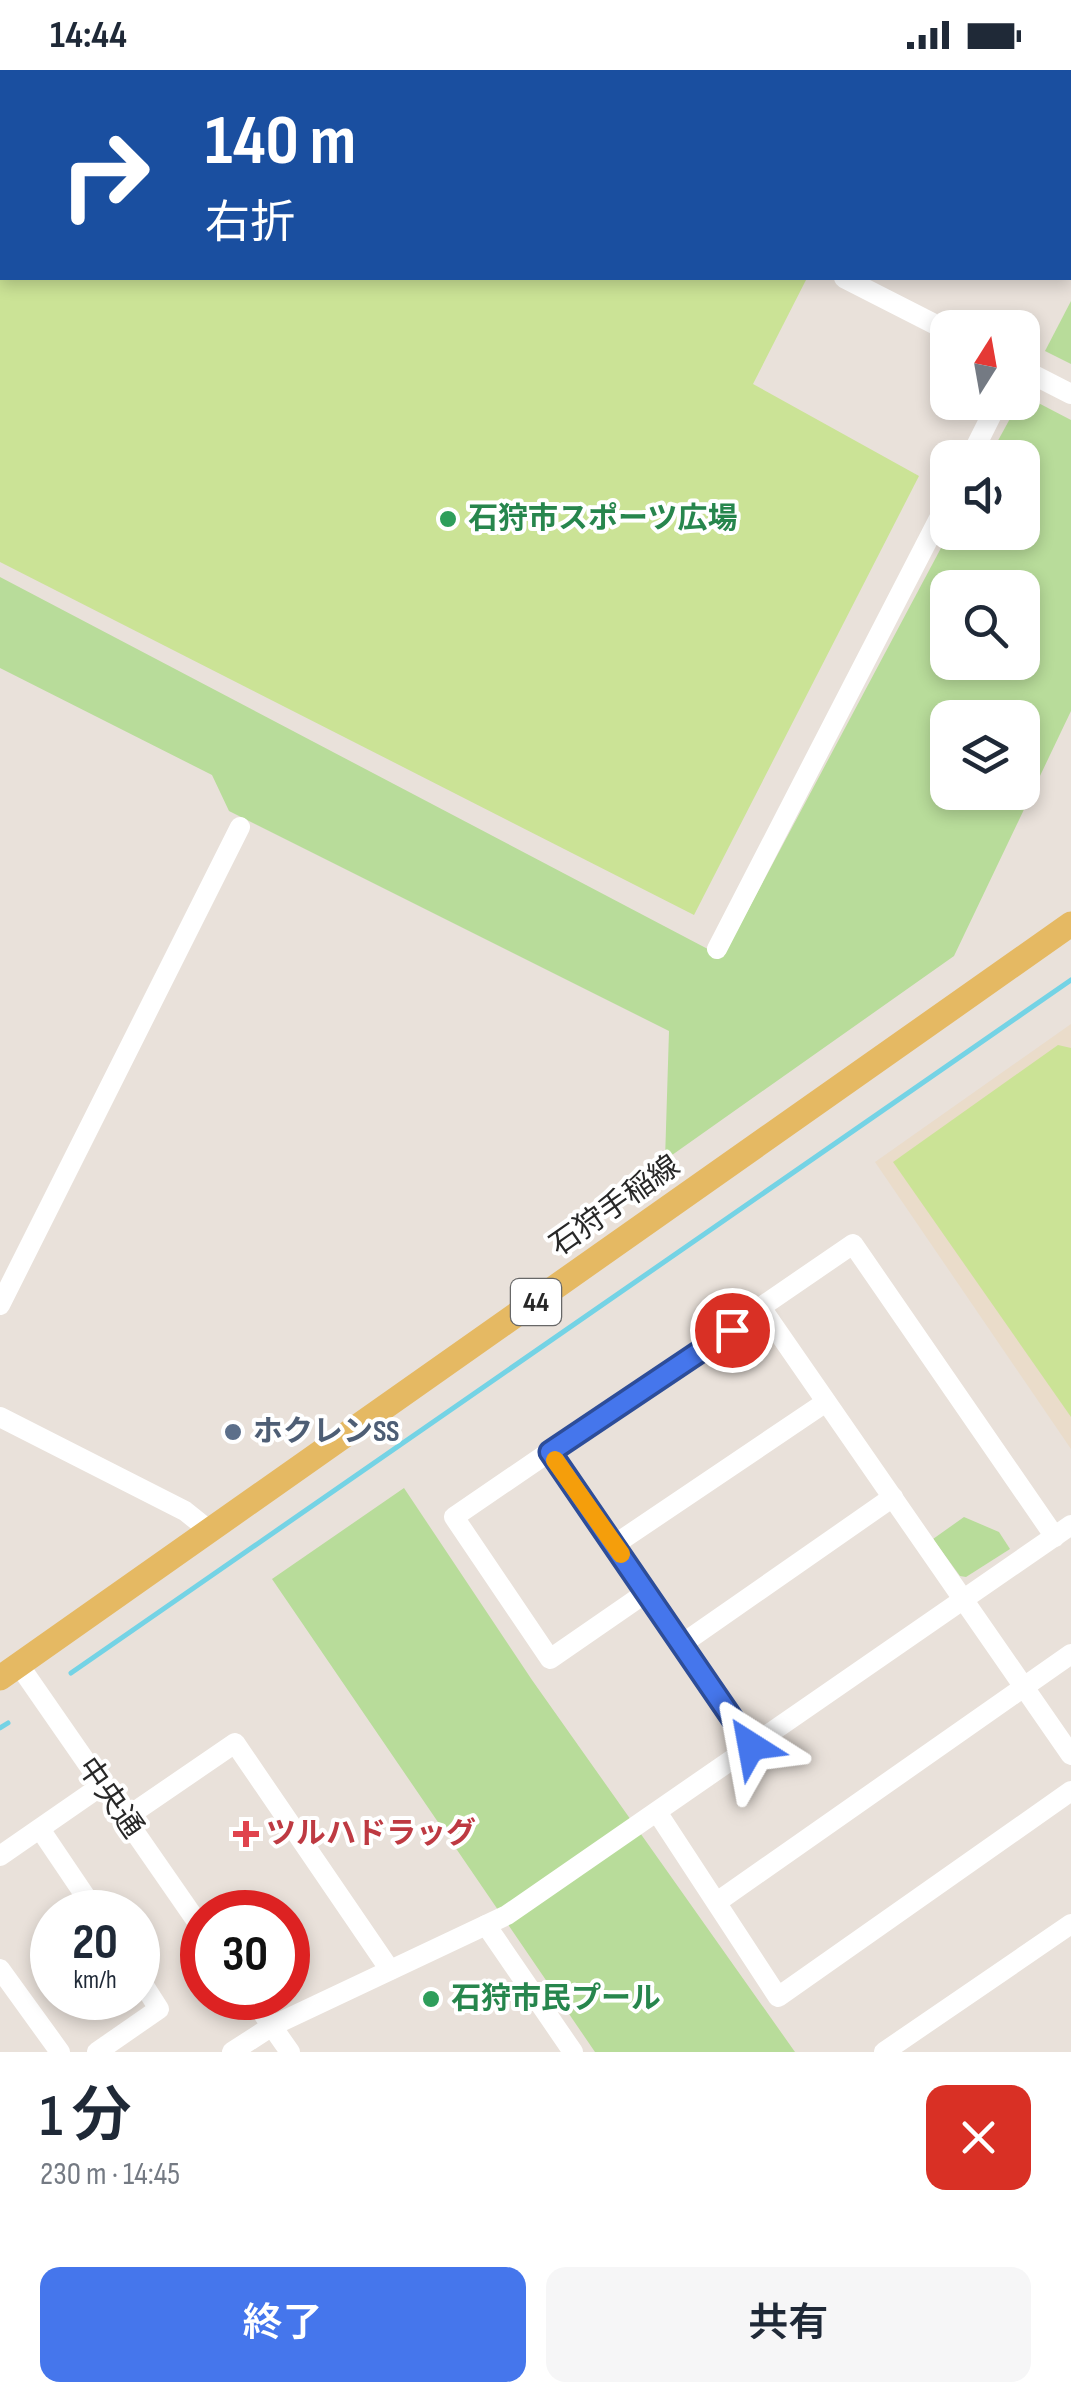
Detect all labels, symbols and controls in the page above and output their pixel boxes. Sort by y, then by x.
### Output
text: 14:44 [50,13,127,58]
text: 140 m [205,100,356,184]
icon: right [40,110,170,240]
text: 右折 [205,196,295,251]
north arrow [930,310,1040,420]
map controls [930,310,1040,810]
button: sound [930,440,1040,550]
place label: 石狩市スポーツ広場 [468,501,737,537]
marker: 石狩市スポーツ広場 [437,508,459,530]
button: search [930,570,1040,680]
button: layers [930,700,1040,810]
street label: 石狩手稲線 [543,1148,687,1264]
road number: 44 [511,1279,561,1325]
pin [690,1288,775,1373]
icon: arrive [705,1303,760,1358]
place label: ホクレンSS [253,1414,400,1450]
marker: ホクレンSS [222,1421,244,1443]
position arrow [699,1694,803,1798]
street label: 中央通 [69,1751,151,1845]
place label: ツルハドラッグ [266,1816,476,1852]
marker: ツルハドラッグ [235,1823,257,1845]
speed limit sign: 30 [180,1890,310,2020]
text: 20 [72,1913,118,1973]
text: km/h [73,1965,117,1996]
place label: 石狩市民プール [451,1981,661,2017]
marker: 石狩市民プール [420,1988,442,2010]
text: 1 分 [40,2081,132,2153]
button: close [926,2085,1031,2190]
text: 230 m · 14:45 [40,2155,180,2194]
button: 終了 [40,2267,526,2382]
button: 共有 [546,2267,1031,2382]

